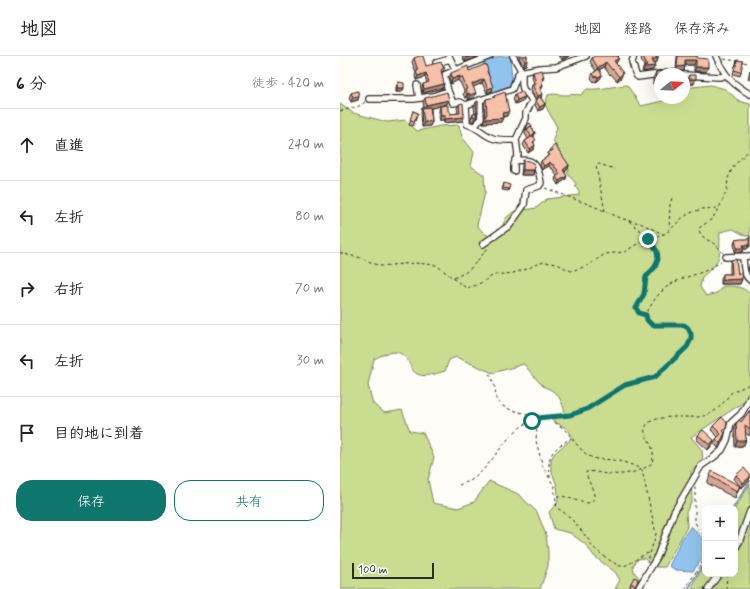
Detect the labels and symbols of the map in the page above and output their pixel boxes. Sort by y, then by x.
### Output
north arrow [654,68,690,104]
route end [639,230,657,248]
route start [523,412,541,430]
scale bar [352,561,434,580]

